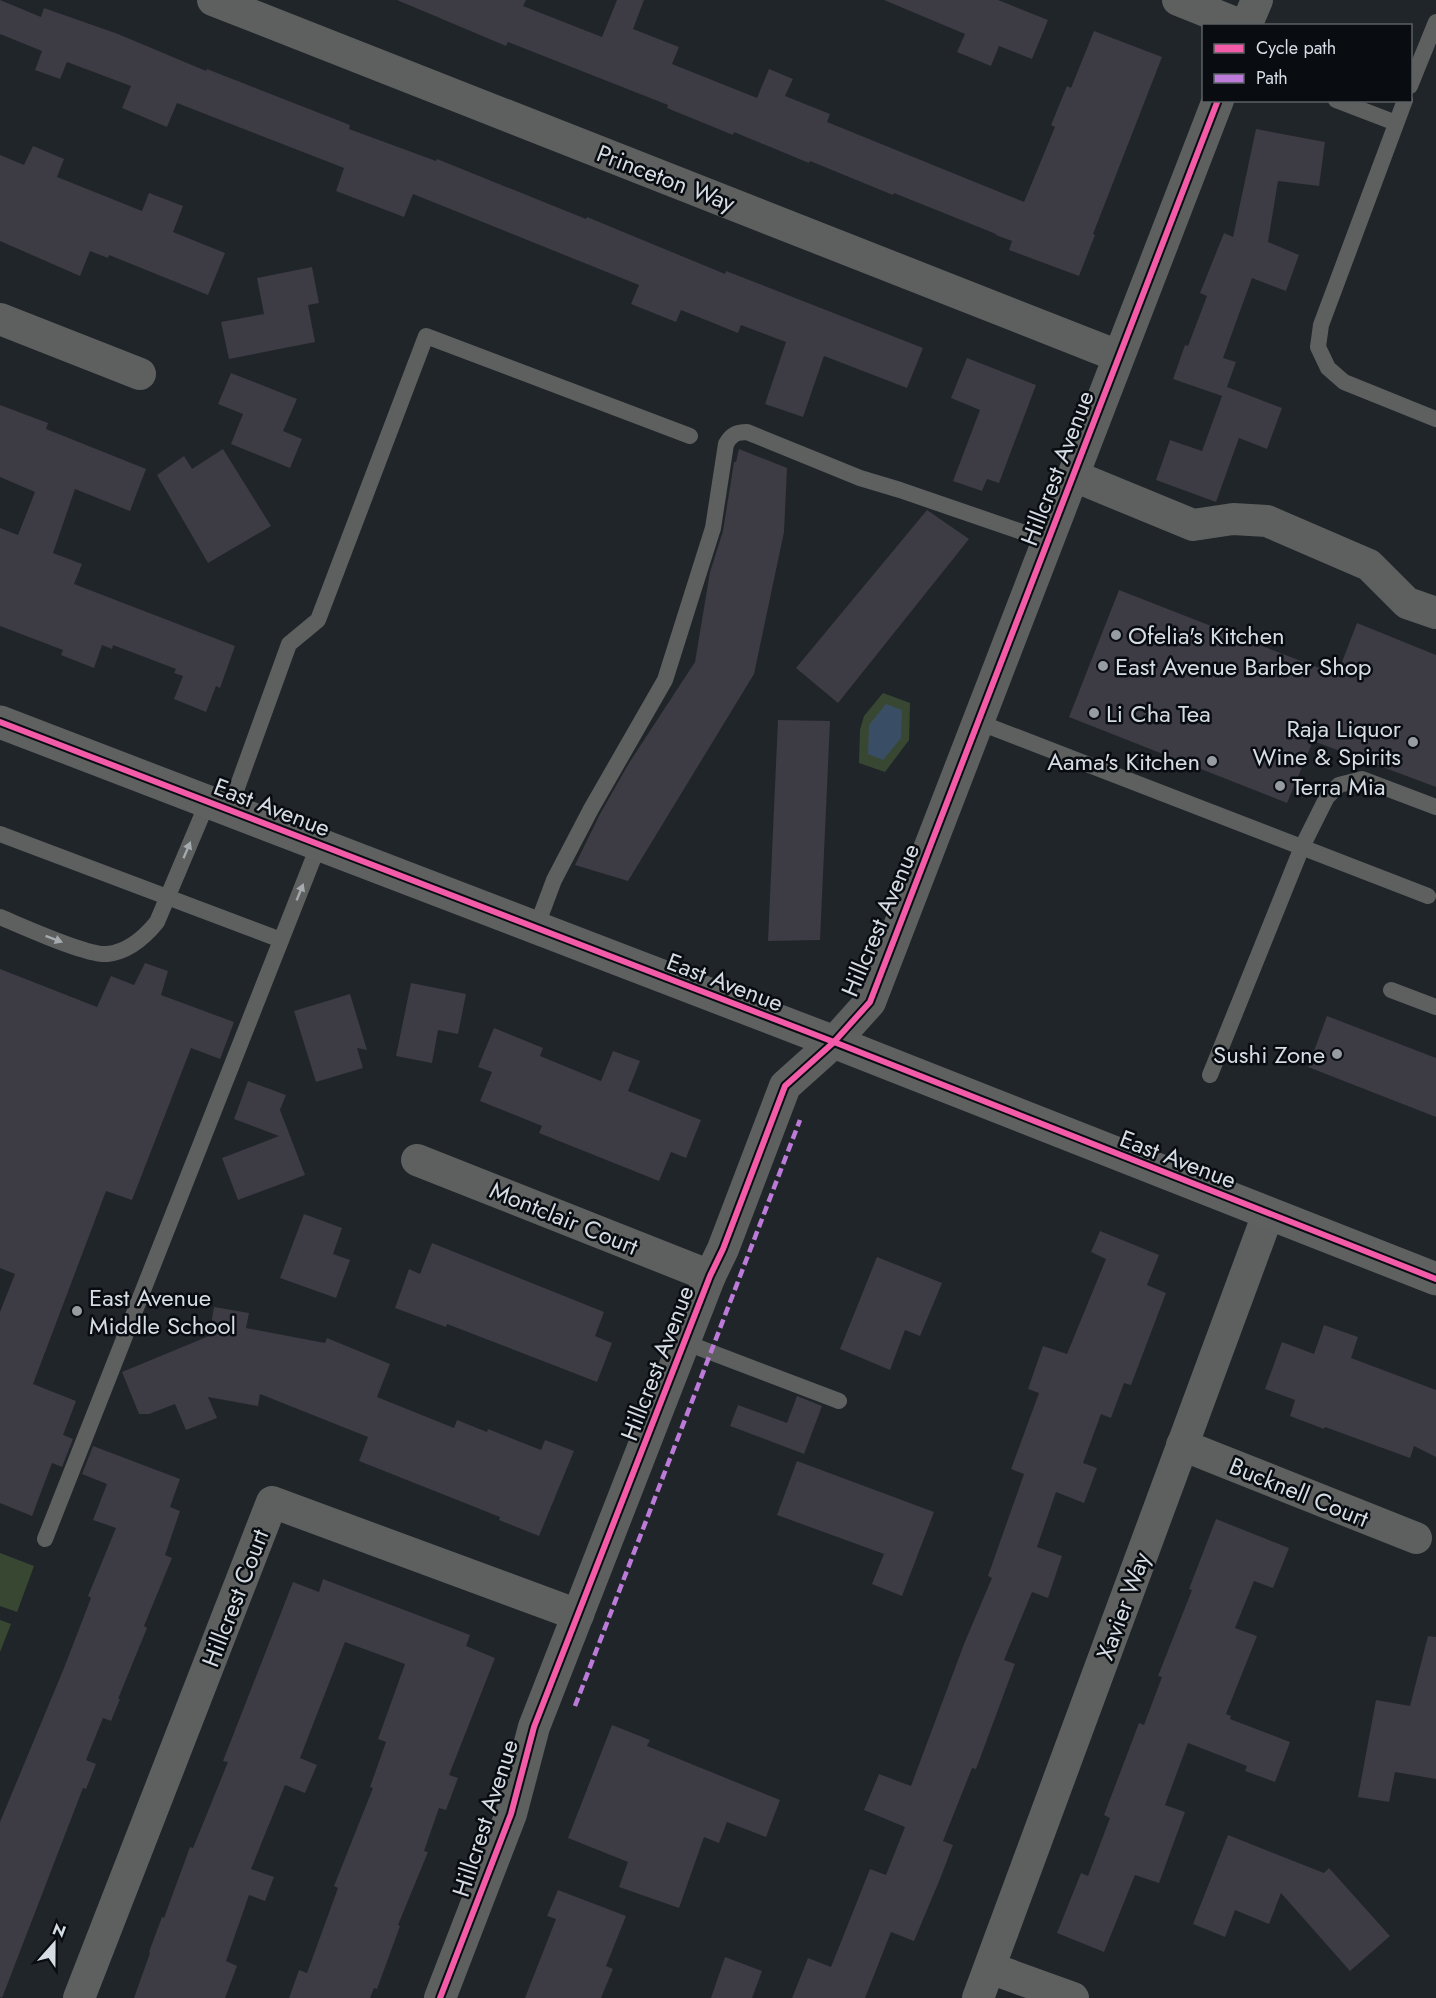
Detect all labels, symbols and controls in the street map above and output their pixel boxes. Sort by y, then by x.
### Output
legend [1202,24,1412,102]
text: Cycle path [1256,35,1336,61]
text: Path [1256,65,1288,91]
street label: Princeton Way [592,136,741,221]
street label: Hillcrest Avenue [1011,385,1103,551]
place label: Ofelia's Kitchen [1128,618,1285,653]
marker: Ofelia's Kitchen [1109,628,1123,642]
place label: East Avenue Barber Shop [1115,649,1372,684]
marker: East Avenue Barber Shop [1096,659,1110,673]
place label: Li Cha Tea [1106,696,1211,731]
marker: Li Cha Tea [1087,706,1101,720]
place label: Raja Liquor Wine & Spirits [1252,711,1402,774]
marker: Raja Liquor Wine & Spirits [1406,735,1420,749]
place label: Aama's Kitchen [1047,744,1200,779]
marker: Aama's Kitchen [1205,754,1219,768]
street label: East Avenue [209,769,335,845]
place label: Terra Mia [1292,769,1386,804]
marker: Terra Mia [1273,779,1287,793]
street label: Hillcrest Avenue [832,838,928,1002]
one-way arrow [183,841,192,858]
one-way arrow [295,883,305,901]
one-way arrow [46,934,64,944]
street label: East Avenue [662,944,788,1020]
place label: Sushi Zone [1213,1037,1325,1072]
marker: Sushi Zone [1330,1047,1344,1061]
street label: East Avenue [1115,1121,1241,1197]
street label: Montclair Court [485,1172,644,1264]
place label: East Avenue Middle School [89,1280,236,1343]
street label: Hillcrest Avenue [611,1280,703,1446]
marker: East Avenue Middle School [70,1304,84,1318]
street label: Bucknell Court [1224,1448,1374,1536]
street label: Hillcrest Court [193,1524,277,1672]
street label: Xavier Way [1087,1547,1159,1665]
street label: Hillcrest Avenue [443,1735,527,1901]
north arrow [24,1914,84,1974]
text: N [49,1917,69,1943]

